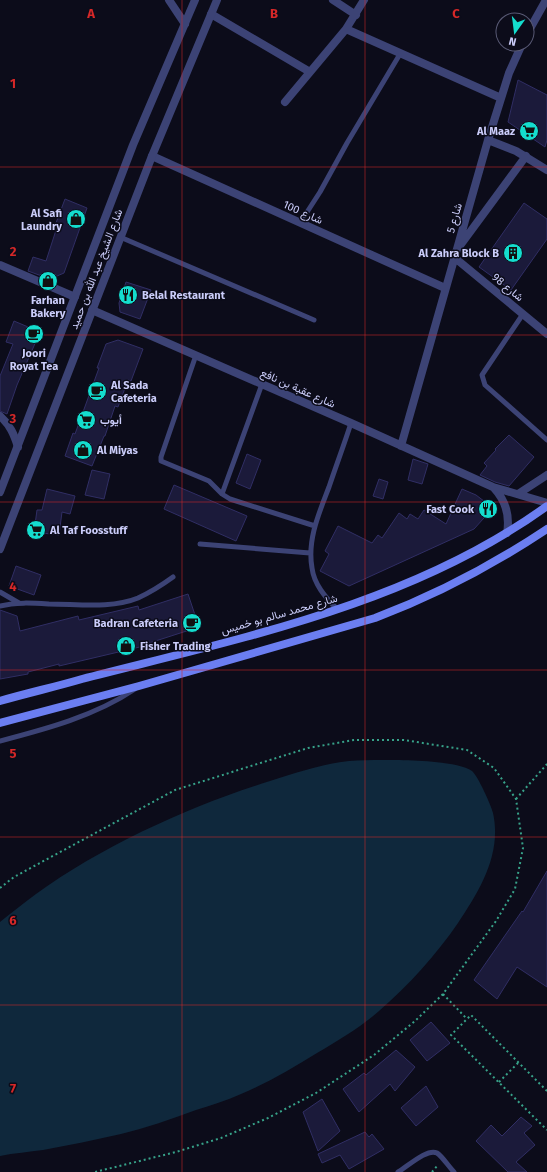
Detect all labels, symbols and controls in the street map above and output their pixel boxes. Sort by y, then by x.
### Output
text: A [86,6,95,21]
text: B [270,6,278,21]
text: C [452,6,460,21]
north arrow [495,12,535,52]
text: N [508,34,518,48]
text: 1 [10,76,16,91]
supermarket icon: Al Maaz [518,120,540,142]
place label: Al Maaz [476,125,515,138]
street label: شارع 100 [281,198,325,228]
street label: شارع 5 [444,201,466,235]
place label: Al Safi Laundry [21,207,62,233]
street label: شارع الشيخ عبد الله بن حميد [67,207,126,332]
shop icon: Al Safi Laundry [65,208,87,230]
building icon: Al Zahra Block B [502,242,524,264]
text: 2 [10,244,17,259]
place label: Al Zahra Block B [418,247,499,260]
shop icon: Farhan Bakery [37,270,59,292]
street label: شارع 98 [489,271,526,305]
restaurant icon: Belal Restaurant [117,284,139,306]
place label: Belal Restaurant [142,289,226,302]
place label: Farhan Bakery [31,294,66,320]
cafe icon: Joori Royat Tea [23,323,45,345]
place label: Joori Royat Tea [10,347,58,373]
street label: شارع عقبة بن نافع [258,366,337,412]
place label: Al Sada Cafeteria [110,379,157,405]
cafe icon: Al Sada Cafeteria [86,380,108,402]
supermarket icon: أيوب [75,409,97,431]
text: 3 [9,411,17,426]
place label: أيوب [100,414,122,427]
shop icon: Al Miyas [72,439,94,461]
place label: Al Miyas [96,444,138,457]
restaurant icon: Fast Cook [477,498,499,520]
place label: Fast Cook [426,503,475,516]
supermarket icon: Al Taf Foosstuff [25,519,47,541]
place label: Al Taf Foosstuff [49,524,128,537]
text: 4 [9,579,17,594]
street label: شارع محمد سالم بو خميس [219,592,339,638]
cafe icon: Badran Cafeteria [181,612,203,634]
place label: Badran Cafeteria [94,617,178,630]
shop icon: Fisher Trading [115,635,137,657]
place label: Fisher Trading [140,640,212,653]
text: 5 [10,746,17,761]
text: 6 [9,913,17,928]
text: 7 [10,1081,16,1096]

